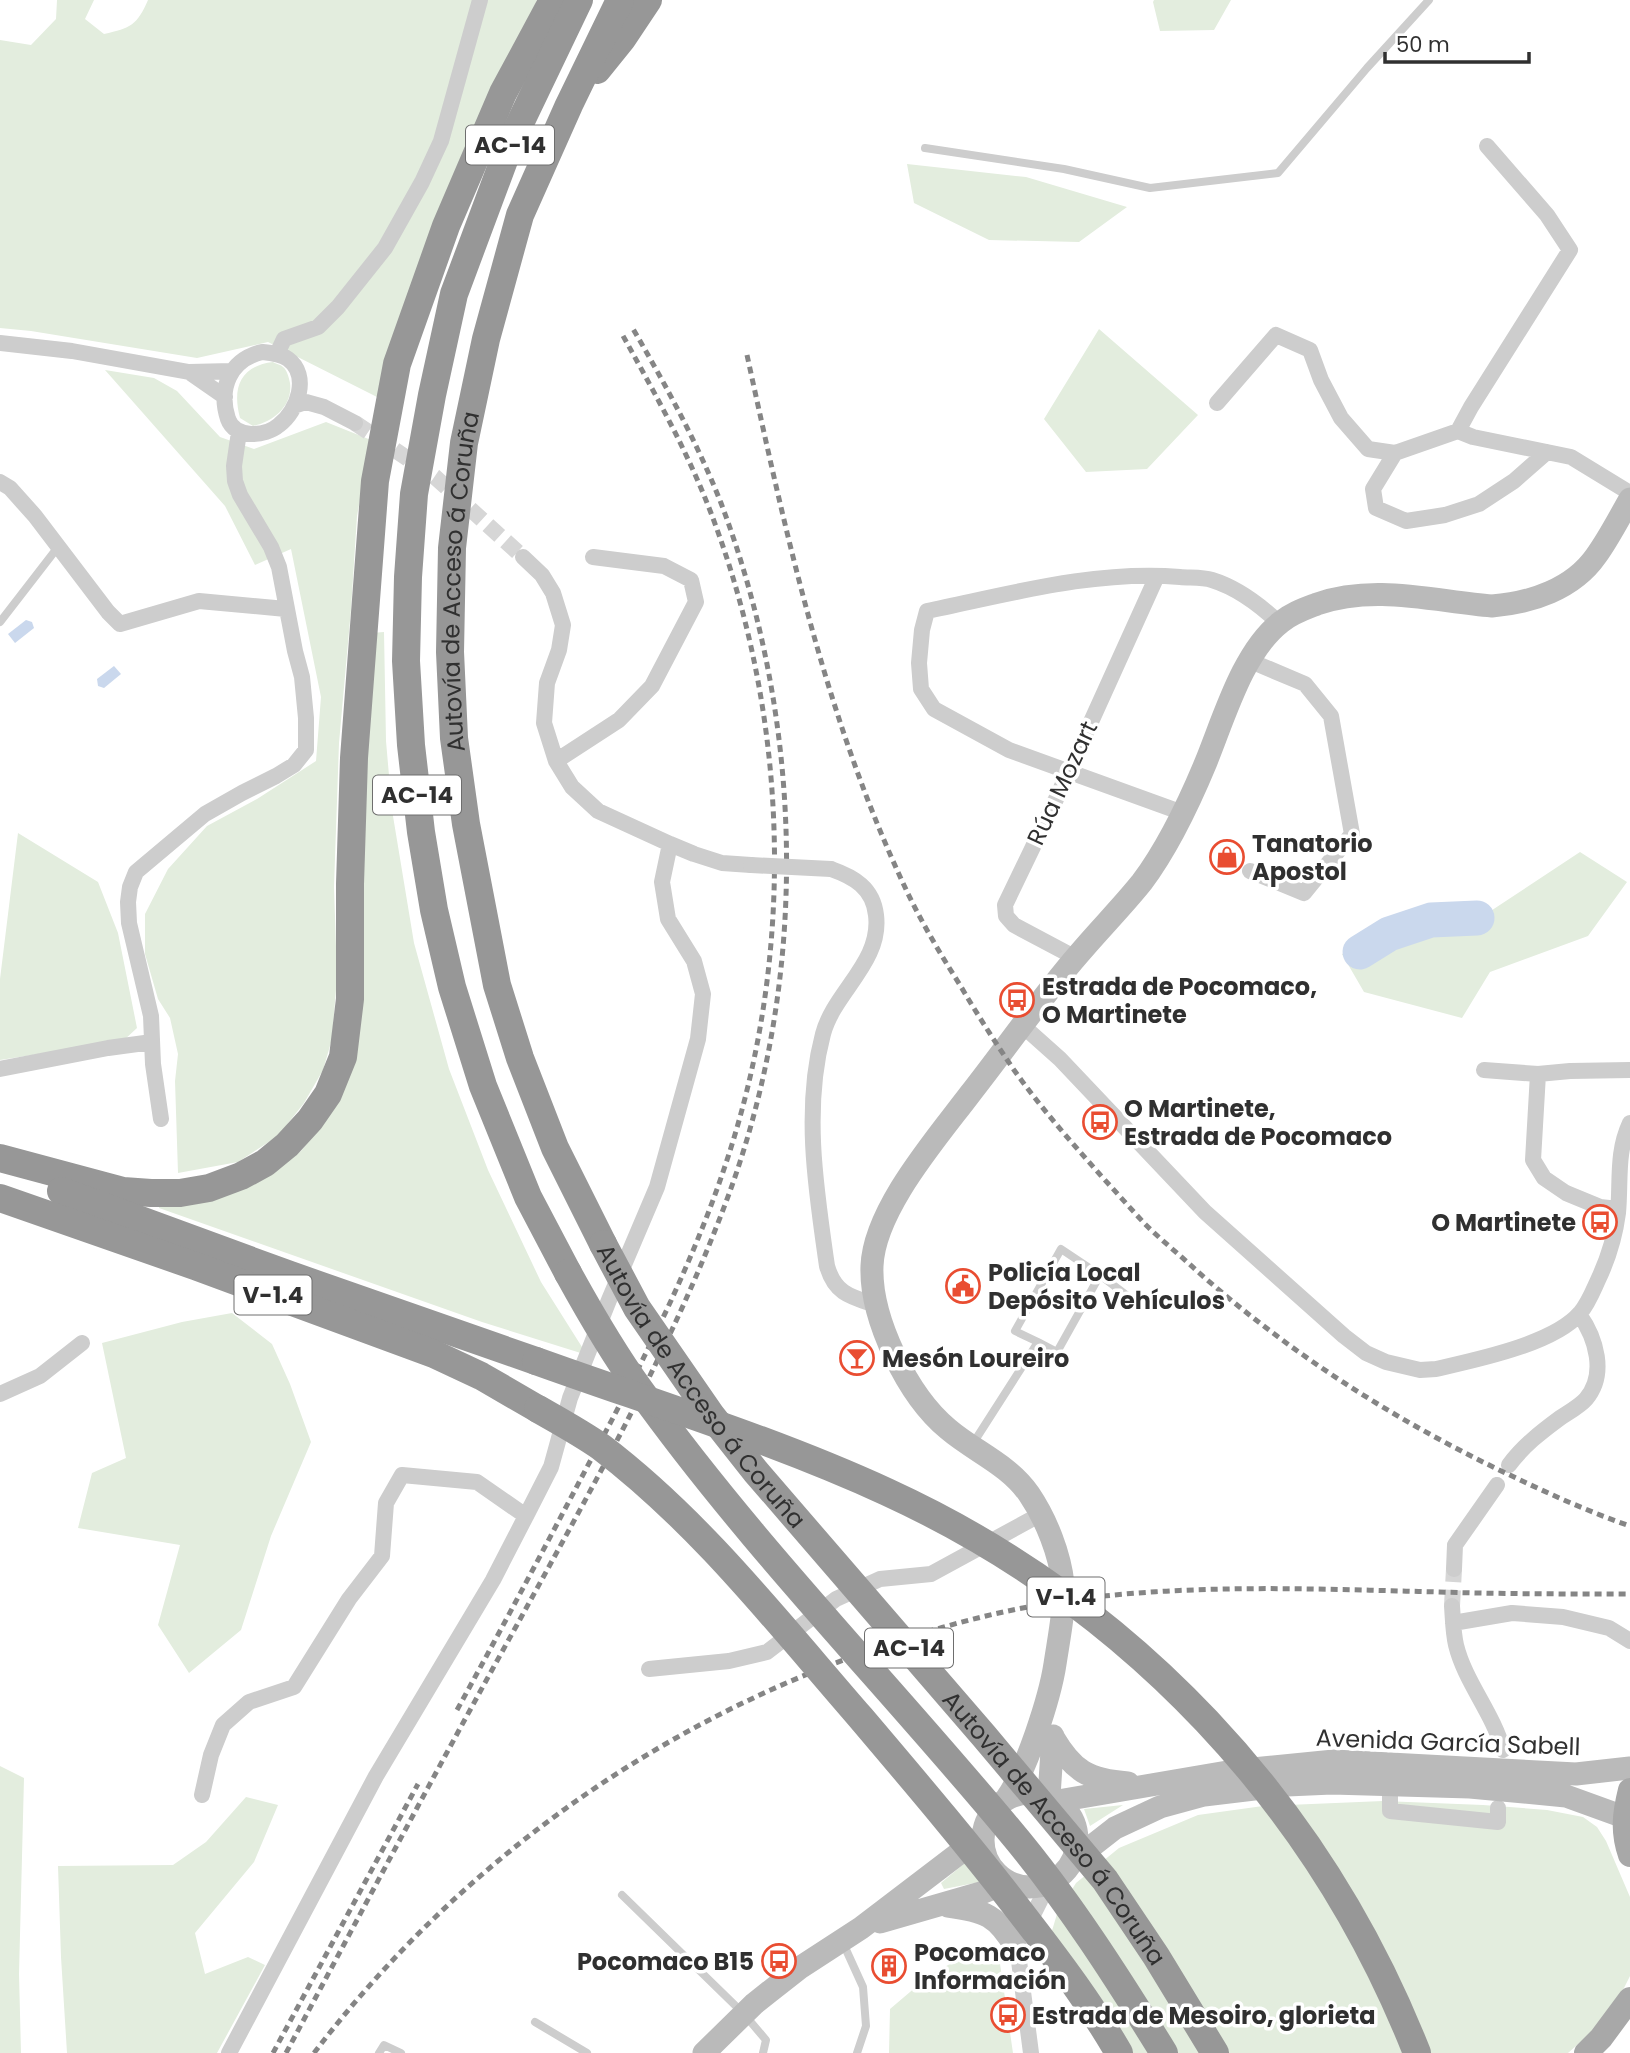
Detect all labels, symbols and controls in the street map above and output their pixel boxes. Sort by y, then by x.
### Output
scale bar [1385,21,1528,65]
text: 50 m [1396,30,1450,59]
road number: AC-14 [466,126,554,164]
street label: Autovía de Acceso á Coruña [433,408,487,755]
street label: Rúa Mozart [1019,716,1105,850]
road number: AC-14 [373,776,461,814]
place label: Tanatorio Apostol [1252,827,1373,888]
shop icon: Tanatorio Apostol [1208,838,1246,876]
place label: Estrada de Pocomaco, O Martinete [1042,970,1317,1031]
bus stop icon: Estrada de Pocomaco, O Martinete [998,981,1036,1019]
place label: O Martinete, Estrada de Pocomaco [1124,1092,1392,1153]
bus stop icon: O Martinete, Estrada de Pocomaco [1081,1103,1119,1141]
bus stop icon: O Martinete [1581,1203,1619,1241]
place label: O Martinete [1431,1206,1576,1239]
street label: Autovía de Acceso á Coruña [589,1238,814,1535]
place label: Policía Local Depósito Vehículos [988,1256,1225,1317]
public building icon: Policía Local Depósito Vehículos [944,1267,982,1305]
road number: V-1.4 [234,1276,312,1314]
bar icon: Mesón Loureiro [838,1339,876,1377]
place label: Mesón Loureiro [882,1342,1069,1375]
road number: V-1.4 [1028,1578,1104,1616]
road number: AC-14 [865,1628,953,1667]
street label: Autovía de Acceso á Coruña [935,1683,1174,1971]
street label: Avenida García Sabell [1315,1721,1581,1763]
place label: Pocomaco Información [914,1936,1066,1997]
bus stop icon: Pocomaco B15 [760,1942,798,1980]
place label: Pocomaco B15 [577,1945,754,1978]
building icon: Pocomaco Información [870,1947,908,1985]
bus stop icon: Estrada de Mesoiro, glorieta [989,1996,1027,2034]
place label: Estrada de Mesoiro, glorieta [1032,1999,1376,2032]

